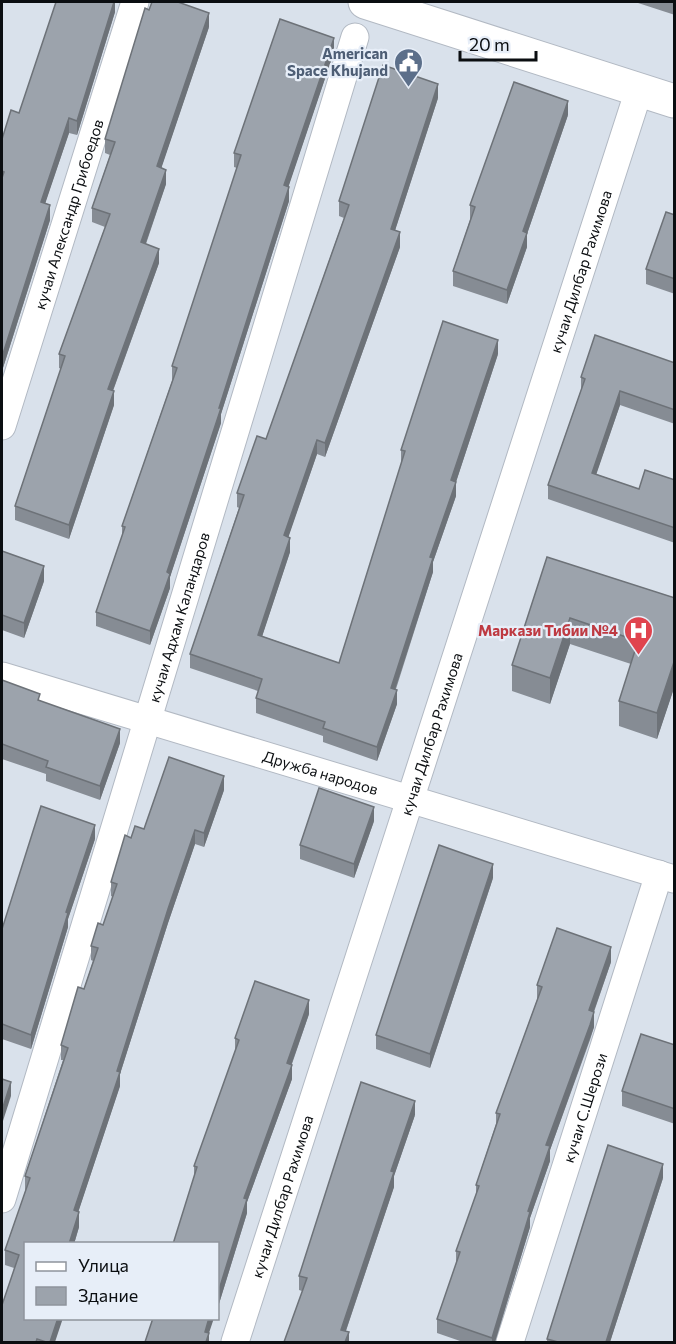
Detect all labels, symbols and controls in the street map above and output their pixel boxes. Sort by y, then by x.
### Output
scale bar [460,24,536,62]
text: 20 m [469,33,510,55]
place label: American Space Khujand [287,44,388,79]
public building icon: American Space Khujand [393,46,425,88]
street label: кучаи Александр Грибоедов [30,117,107,311]
street label: кучаи Дилбар Рахимова [546,188,615,355]
street label: кучаи Адхам Каландаров [144,530,213,704]
hospital icon: Маркази Тибии №4 [623,614,655,656]
place label: Маркази Тибии №4 [478,621,618,639]
street label: кучаи Дилбар Рахимова [397,650,466,817]
street label: Дружба народов [261,746,381,798]
street label: кучаи С.Шерози [559,1051,611,1165]
street label: кучаи Дилбар Рахимова [247,1113,317,1280]
legend [24,1242,219,1320]
text: Улица [78,1254,129,1276]
text: Здание [78,1284,138,1306]

